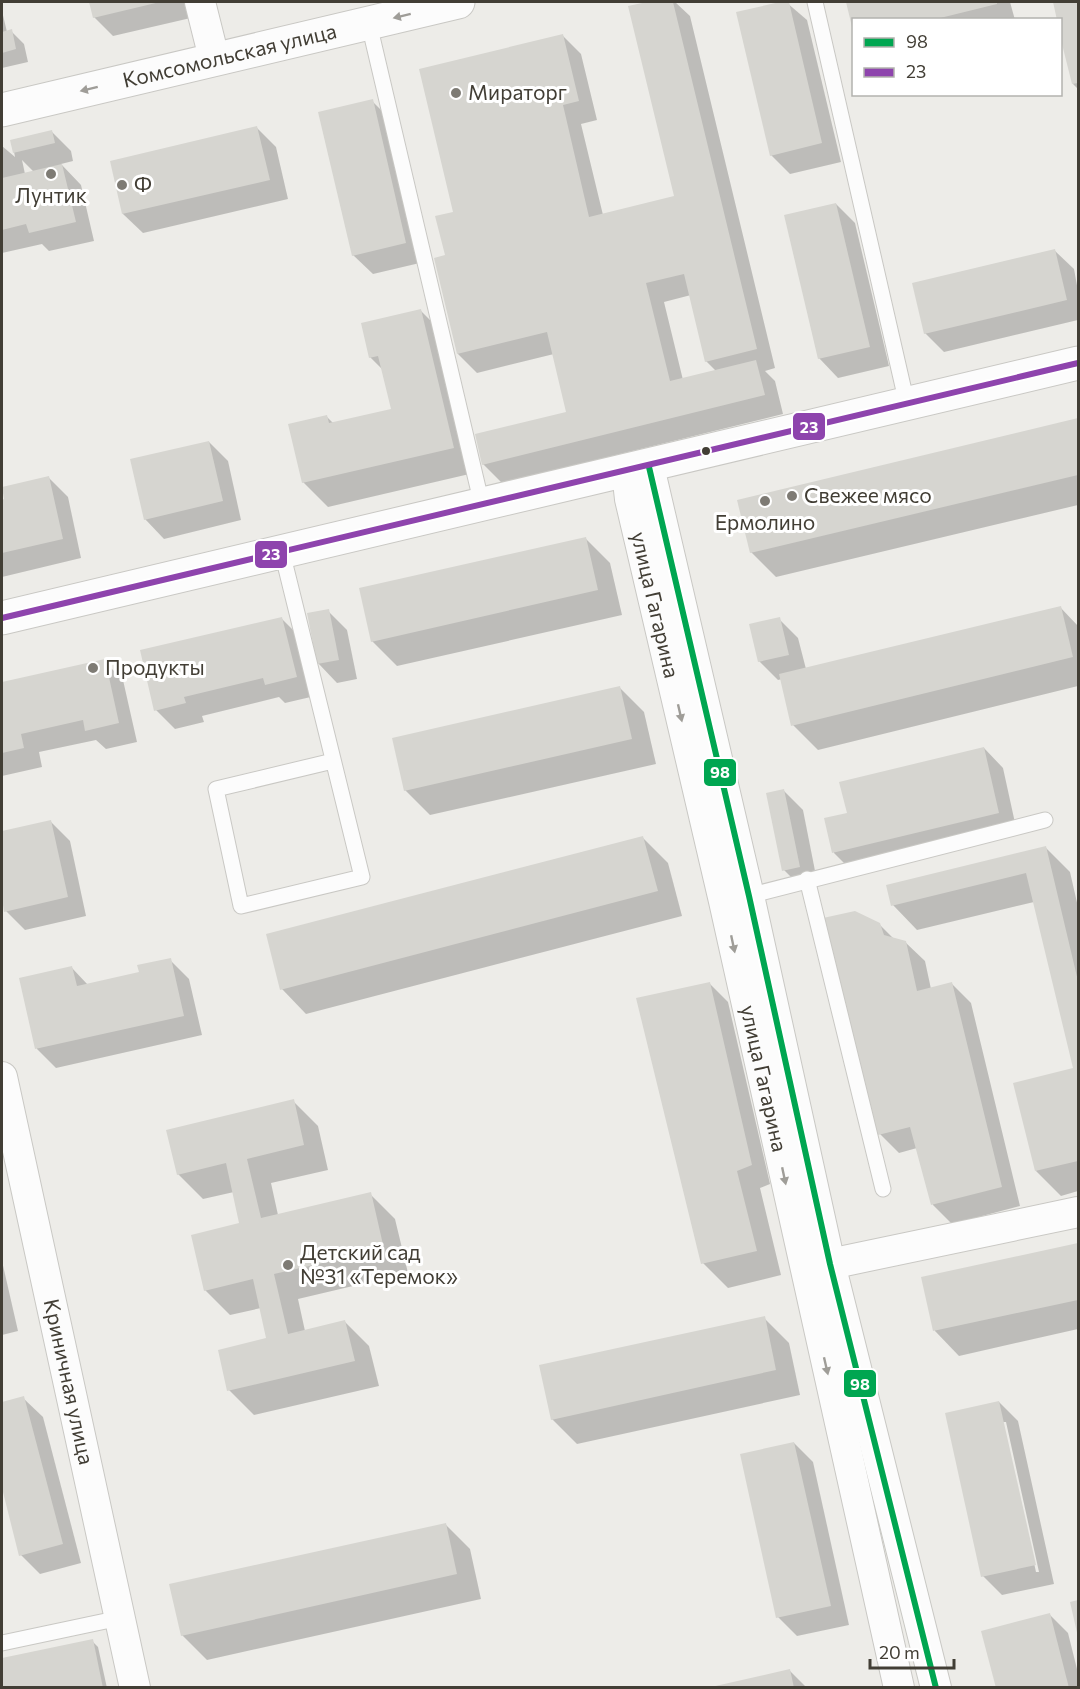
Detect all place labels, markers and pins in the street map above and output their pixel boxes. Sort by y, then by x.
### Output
place label: Мираторг [468,79,567,104]
marker: Мираторг [449,86,463,100]
marker: Лунтик [44,167,58,181]
place label: Ф [134,171,152,196]
marker: Ф [115,178,129,192]
place label: Лунтик [15,182,87,207]
unlabelled marker [700,445,712,457]
place label: Свежее мясо [804,482,932,507]
marker: Свежее мясо [785,489,799,503]
marker: Ермолино [758,494,772,508]
place label: Ермолино [715,509,815,534]
place label: Продукты [105,654,205,679]
marker: Продукты [86,661,100,675]
place label: Детский сад №31 «Теремок» [300,1239,458,1288]
marker: Детский сад №31 «Теремок» [281,1258,295,1272]

